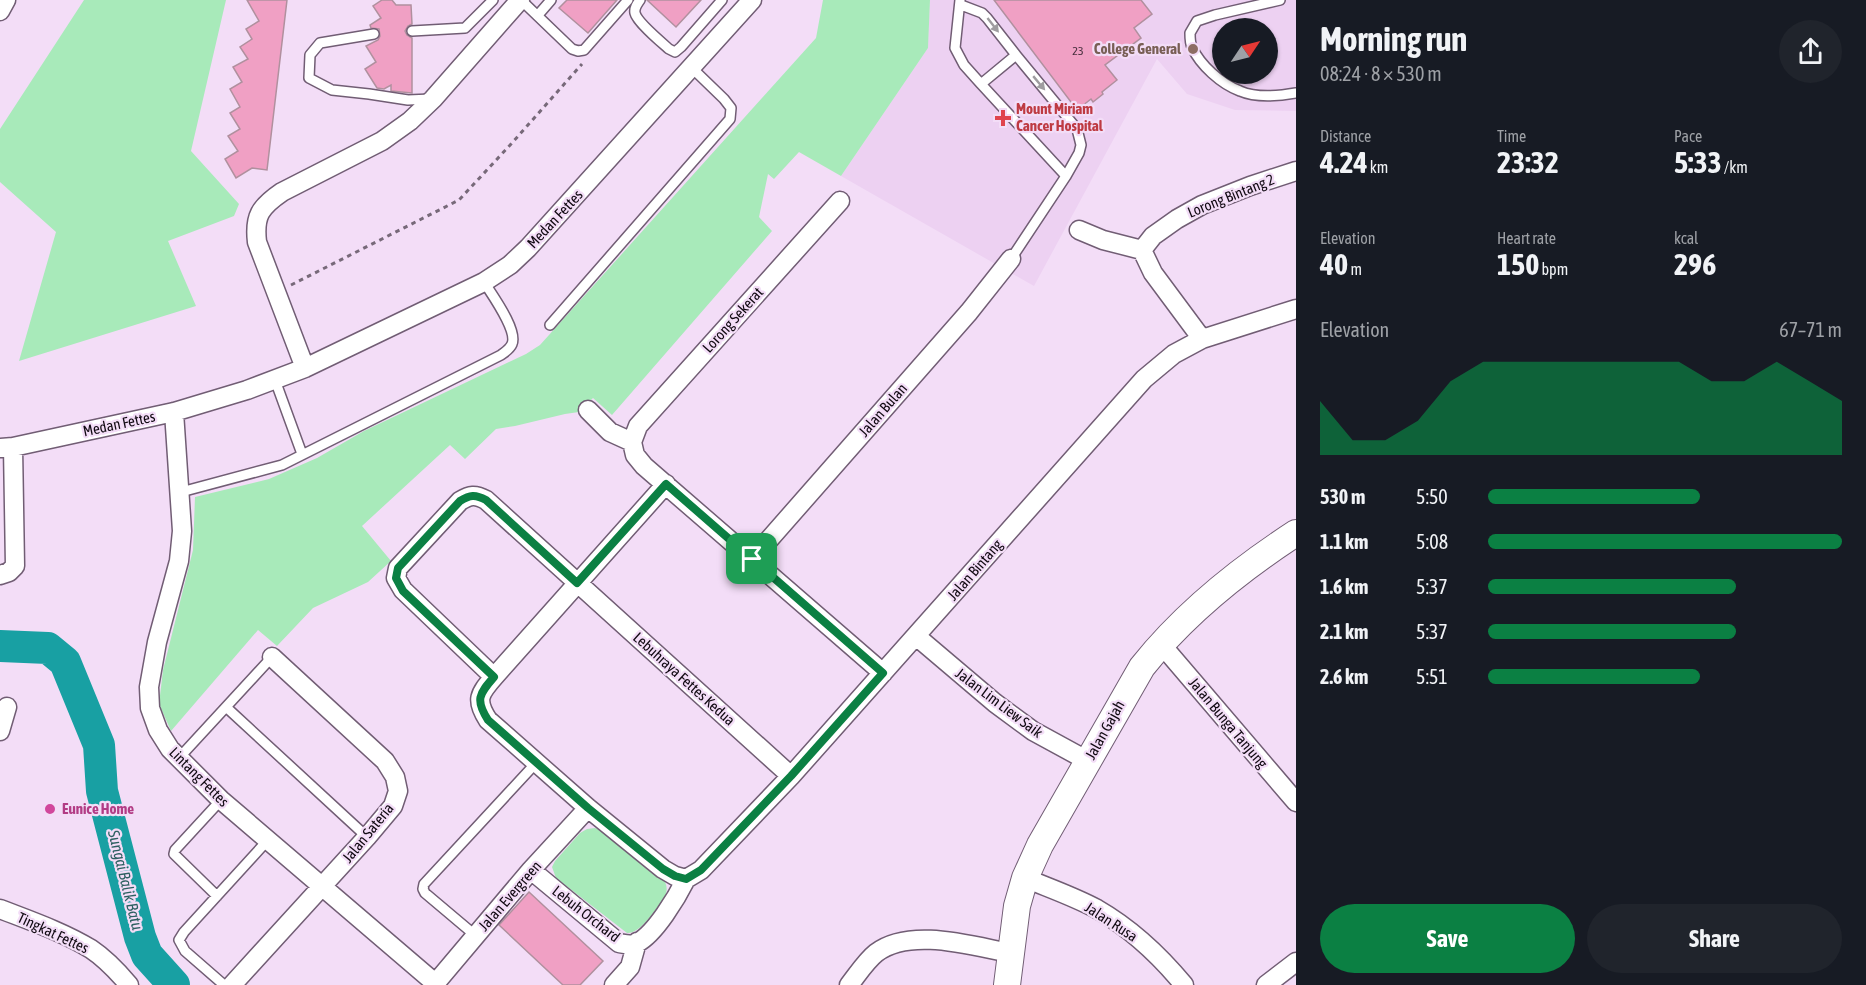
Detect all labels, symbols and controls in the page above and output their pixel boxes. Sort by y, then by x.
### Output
one-way arrow [986,17,999,33]
north arrow [1212,18,1278,84]
map controls [1212,18,1278,84]
text: Morning run [1320,20,1467,58]
button: share [1779,20,1842,83]
place label: College General [1094,40,1182,57]
marker: College General [1186,42,1200,56]
house number: 23 [1072,44,1084,58]
text: 08:24 · 8 × 530 m [1320,62,1442,85]
one-way arrow [1032,75,1045,90]
place label: Mount Miriam Cancer Hospital [1016,100,1104,134]
marker: Mount Miriam Cancer Hospital [994,109,1012,127]
text: Distance [1320,127,1371,145]
text: Time [1497,127,1526,145]
text: Pace [1674,127,1702,145]
text: 4.24 [1320,145,1368,179]
text: 23:32 [1497,145,1559,179]
text: 5:33 [1674,145,1722,179]
text: km [1368,158,1388,176]
text: /km [1722,158,1748,176]
street label: Lorong Bintang 2 [1185,170,1277,221]
street label: Medan Fettes [523,186,586,251]
text: Elevation [1320,229,1375,247]
text: Heart rate [1497,229,1556,247]
text: kcal [1674,229,1698,247]
text: 40 [1320,247,1348,281]
text: 150 [1497,247,1539,281]
text: 296 [1674,247,1716,281]
text: m [1348,260,1362,278]
text: bpm [1539,260,1568,278]
street label: Lorong Sekerat [699,284,766,356]
text: Elevation [1320,318,1389,341]
text: 67–71 m [1779,318,1842,341]
street label: Jalan Bulan [855,380,910,440]
street label: Medan Fettes [81,408,157,439]
text: 530 m [1320,485,1365,508]
text: 5:50 [1416,485,1448,508]
text: 1.1 km [1320,530,1368,553]
text: 5:08 [1416,530,1448,553]
pin [726,533,777,584]
street label: Jalan Bintang [944,535,1006,604]
icon: arrive [735,542,768,575]
text: 1.6 km [1320,575,1368,598]
text: 5:37 [1416,575,1448,598]
text: 2.1 km [1320,620,1368,643]
text: 5:37 [1416,620,1448,643]
street label: Lebuhraya Fettes Kedua [630,629,739,729]
street label: Jalan Lim Liew Saik [952,664,1046,741]
text: 2.6 km [1320,665,1368,688]
text: 5:51 [1416,665,1448,688]
street label: Jalan Bunga Tanjung [1186,674,1272,772]
street label: Jalan Gajah [1081,697,1128,762]
street label: Lintang Fettes [166,743,233,810]
place label: Eunice Home [62,800,134,817]
street label: Jalan Sateria [339,800,397,866]
marker: Eunice Home [43,802,57,816]
water label: Sungai Balik Batu [104,827,147,932]
street label: Jalan Evergreen [475,857,545,934]
street label: Lebuh Orchard [549,882,623,945]
street label: Jalan Rusa [1082,898,1141,945]
button: Save [1320,904,1575,973]
button: Share [1587,904,1842,973]
street label: Tingkat Fettes [15,909,91,956]

